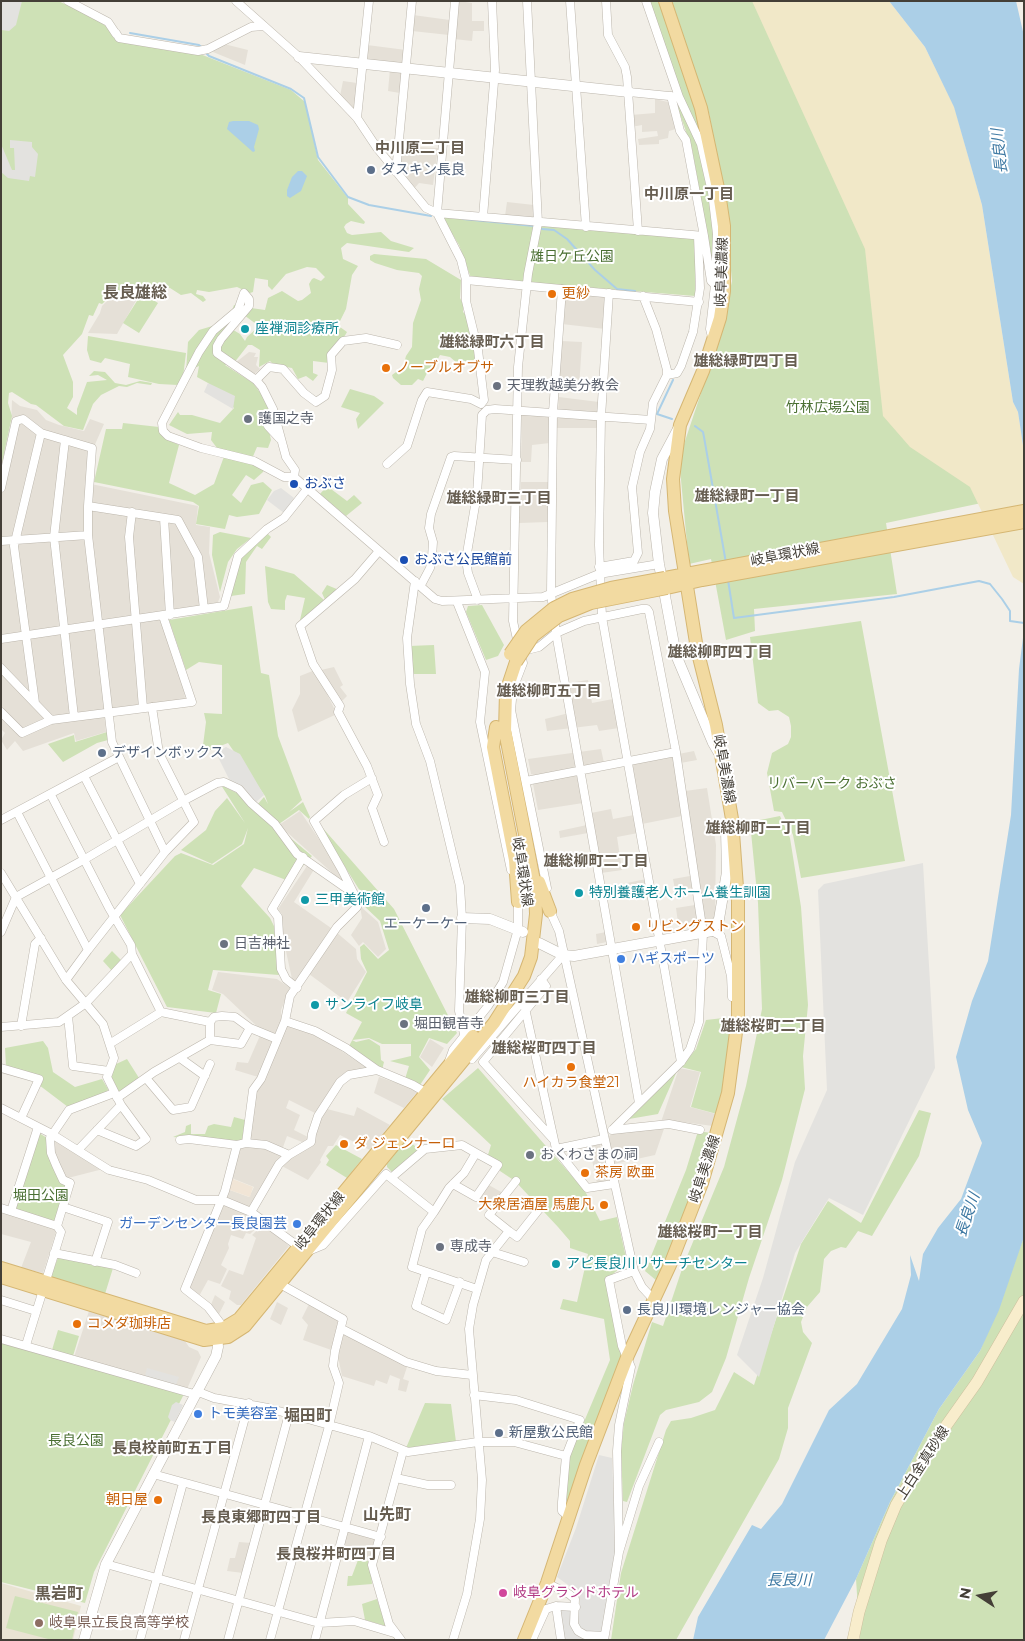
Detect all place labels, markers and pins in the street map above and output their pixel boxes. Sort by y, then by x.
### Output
place label: ダスキン長良 [381,162,465,178]
marker: ダスキン長良 [365,164,377,176]
place label: 更紗 [562,286,590,302]
marker: 更紗 [546,288,558,300]
place label: 座禅洞診療所 [255,321,339,337]
marker: 座禅洞診療所 [239,323,251,335]
place label: ノーブルオブサ [396,360,494,376]
marker: ノーブルオブサ [380,362,392,374]
place label: 天理教越美分教会 [507,378,619,394]
marker: 天理教越美分教会 [491,380,503,392]
place label: 護国之寺 [258,411,314,427]
marker: 護国之寺 [242,413,254,425]
place label: おぶさ [304,476,346,492]
marker: おぶさ [288,478,300,490]
place label: おぶさ公民館前 [414,552,512,568]
marker: おぶさ公民館前 [398,554,410,566]
place label: デザインボックス [112,745,224,761]
marker: デザインボックス [96,747,108,759]
place label: 特別養護老人ホーム養生訓園 [589,885,771,901]
marker: 特別養護老人ホーム養生訓園 [573,887,585,899]
place label: 三甲美術館 [315,892,385,908]
marker: 三甲美術館 [299,894,311,906]
marker: エーケーケー [420,902,432,914]
place label: エーケーケー [384,916,468,932]
place label: リビングストン [646,919,744,935]
marker: リビングストン [630,921,642,933]
place label: 日吉神社 [234,936,290,952]
marker: 日吉神社 [218,938,230,950]
place label: ハギスポーツ [631,951,715,967]
marker: ハギスポーツ [615,953,627,965]
place label: サンライフ岐阜 [325,997,423,1013]
marker: サンライフ岐阜 [309,999,321,1011]
place label: 堀田観音寺 [414,1016,484,1032]
marker: 堀田観音寺 [398,1018,410,1030]
marker: ハイカラ食堂21 [565,1061,577,1073]
place label: ハイカラ食堂21 [522,1075,620,1091]
place label: ダ ジェンナーロ [354,1136,456,1152]
marker: ダ ジェンナーロ [338,1138,350,1150]
place label: おくわさまの祠 [540,1147,638,1163]
marker: おくわさまの祠 [524,1149,536,1161]
place label: 茶房 欧亜 [595,1165,655,1181]
marker: 茶房 欧亜 [579,1167,591,1179]
place label: 大衆居酒屋 馬鹿凡 [478,1197,594,1213]
marker: 大衆居酒屋 馬鹿凡 [598,1199,610,1211]
place label: ガーデンセンター長良園芸 [119,1216,287,1232]
marker: ガーデンセンター長良園芸 [291,1218,303,1230]
place label: 専成寺 [450,1239,492,1255]
marker: 専成寺 [434,1241,446,1253]
place label: アピ長良川リサーチセンター [566,1256,748,1272]
marker: アピ長良川リサーチセンター [550,1258,562,1270]
place label: 長良川環境レンジャー協会 [637,1302,805,1318]
marker: 長良川環境レンジャー協会 [621,1304,633,1316]
place label: コメダ珈琲店 [87,1316,171,1332]
marker: コメダ珈琲店 [71,1318,83,1330]
place label: トモ美容室 [208,1406,278,1422]
marker: トモ美容室 [192,1408,204,1420]
place label: 新屋敷公民館 [509,1425,593,1441]
marker: 新屋敷公民館 [493,1427,505,1439]
place label: 朝日屋 [106,1492,148,1508]
marker: 朝日屋 [152,1494,164,1506]
place label: 岐阜グランドホテル [513,1585,639,1601]
marker: 岐阜グランドホテル [497,1587,509,1599]
place label: 岐阜県立長良高等学校 [49,1615,189,1631]
marker: 岐阜県立長良高等学校 [33,1617,45,1629]

